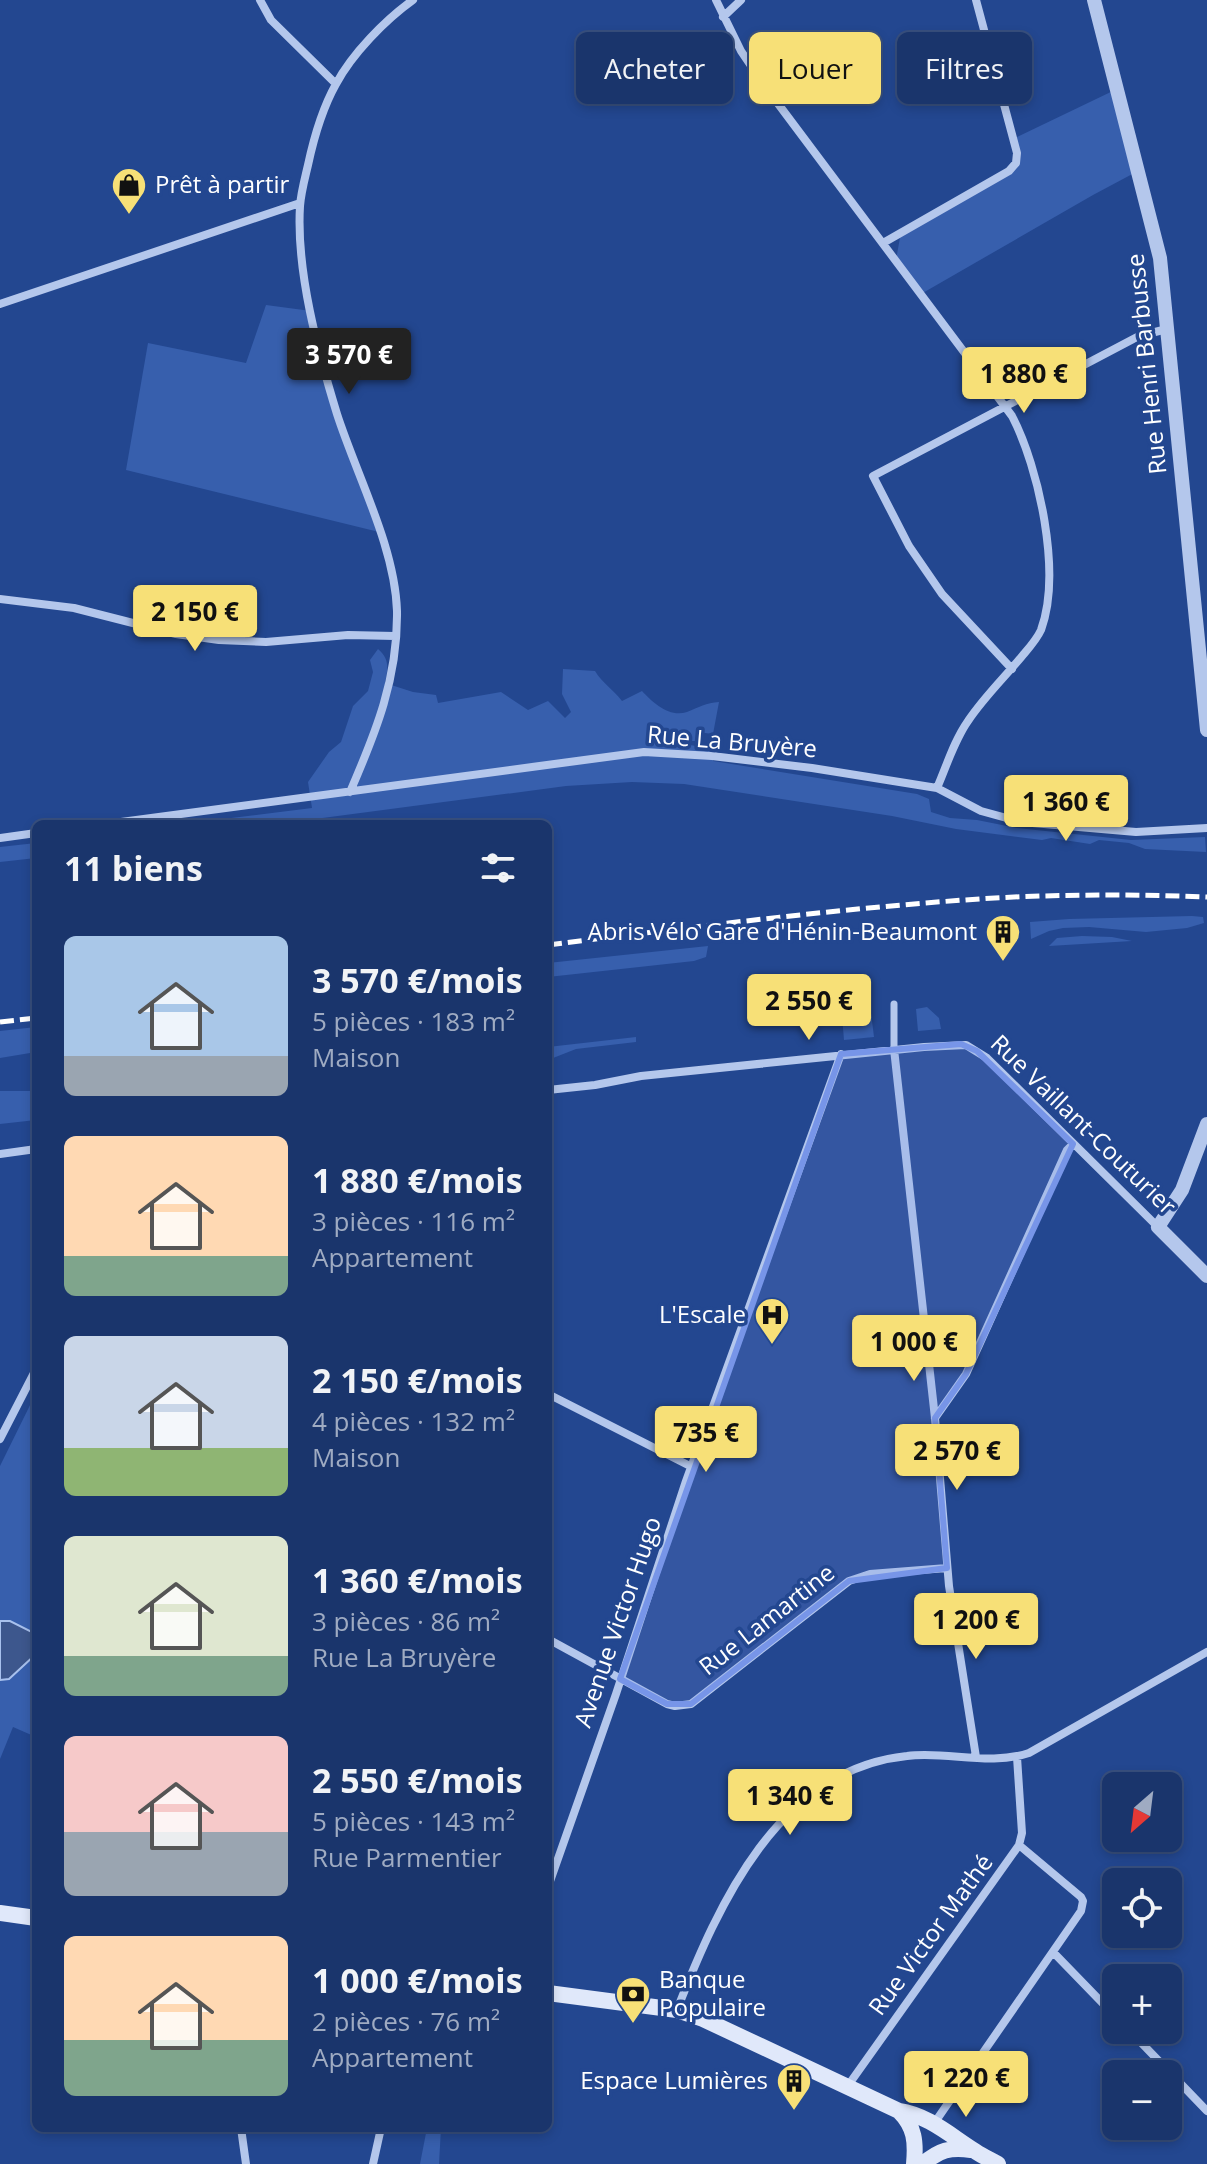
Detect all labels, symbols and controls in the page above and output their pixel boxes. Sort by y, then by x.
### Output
chip: Acheter [576,32,733,104]
chip: Louer [749,32,881,104]
chip: Filtres [897,32,1032,104]
shop icon: Prêt à partir [110,166,148,216]
place label: Prêt à partir [155,167,290,200]
street label: Rue Henri Barbusse [1118,252,1174,476]
pin: 3 570 € [275,328,423,396]
text: 3 570 € [305,336,393,372]
pin: 1 880 € [950,347,1098,415]
text: 1 880 € [980,355,1068,391]
pin: 2 150 € [121,585,269,653]
text: 2 150 € [151,593,239,629]
street label: Rue La Bruyère [646,717,818,764]
pin: 1 360 € [992,775,1140,843]
text: 1 360 € [1022,783,1110,819]
text: 11 biens [64,845,203,891]
icon: filters [476,846,520,890]
building icon: Abris Vélo Gare d'Hénin-Beaumont [984,913,1022,963]
place label: Abris Vélo Gare d'Hénin-Beaumont [587,914,977,947]
text: 3 570 €/mois [312,957,523,1003]
icon: home [128,968,224,1064]
pin: 2 550 € [735,974,883,1042]
text: 2 550 € [765,982,853,1018]
text: 5 pièces · 183 m² [312,1003,515,1039]
street label: Rue Vaillant-Couturier [984,1027,1184,1221]
text: Maison [312,1039,400,1075]
text: 1 880 €/mois [312,1157,523,1203]
icon: home [128,1168,224,1264]
text: 3 pièces · 116 m² [312,1203,515,1239]
text: Appartement [312,1239,473,1275]
hospital icon: L'Escale [753,1296,791,1346]
place label: L'Escale [659,1297,746,1330]
pin: 1 000 € [840,1315,988,1383]
text: 1 000 € [870,1323,958,1359]
text: 2 150 €/mois [312,1357,523,1403]
icon: home [128,1368,224,1464]
text: 4 pièces · 132 m² [312,1403,515,1439]
pin: 735 € [650,1406,762,1474]
text: 735 € [673,1414,739,1450]
pin: 2 570 € [883,1424,1031,1492]
text: 2 570 € [913,1432,1001,1468]
text: Maison [312,1439,400,1475]
street label: Avenue Victor Hugo [565,1512,668,1731]
street label: Rue Lamartine [692,1556,841,1682]
text: 1 360 €/mois [312,1557,523,1603]
icon: home [128,1568,224,1664]
pin: 1 200 € [902,1593,1050,1661]
text: 1 200 € [932,1601,1020,1637]
text: 3 pièces · 86 m² [312,1603,500,1639]
text: Rue La Bruyère [312,1639,496,1675]
text: 2 550 €/mois [312,1757,523,1803]
icon: home [128,1768,224,1864]
pin: 1 340 € [716,1769,864,1837]
north arrow [1102,1772,1182,1852]
map controls [1102,1772,1182,2140]
text: 1 340 € [746,1777,834,1813]
text: 5 pièces · 143 m² [312,1803,515,1839]
text: Rue Parmentier [312,1839,502,1875]
street label: Rue Victor Mathé [860,1847,1000,2021]
button: locate [1102,1868,1182,1948]
text: 1 000 €/mois [312,1957,523,2003]
place label: Banque Populaire [659,1962,766,2023]
button: + [1102,1964,1182,2044]
icon: home [128,1968,224,2064]
bank icon: Banque Populaire [614,1975,652,2025]
text: 2 pièces · 76 m² [312,2003,500,2039]
text: Appartement [312,2039,473,2075]
pin: 1 220 € [892,2051,1040,2119]
text: 1 220 € [922,2059,1010,2095]
button: − [1102,2060,1182,2140]
building icon: Espace Lumières [775,2062,813,2112]
place label: Espace Lumières [580,2063,768,2096]

